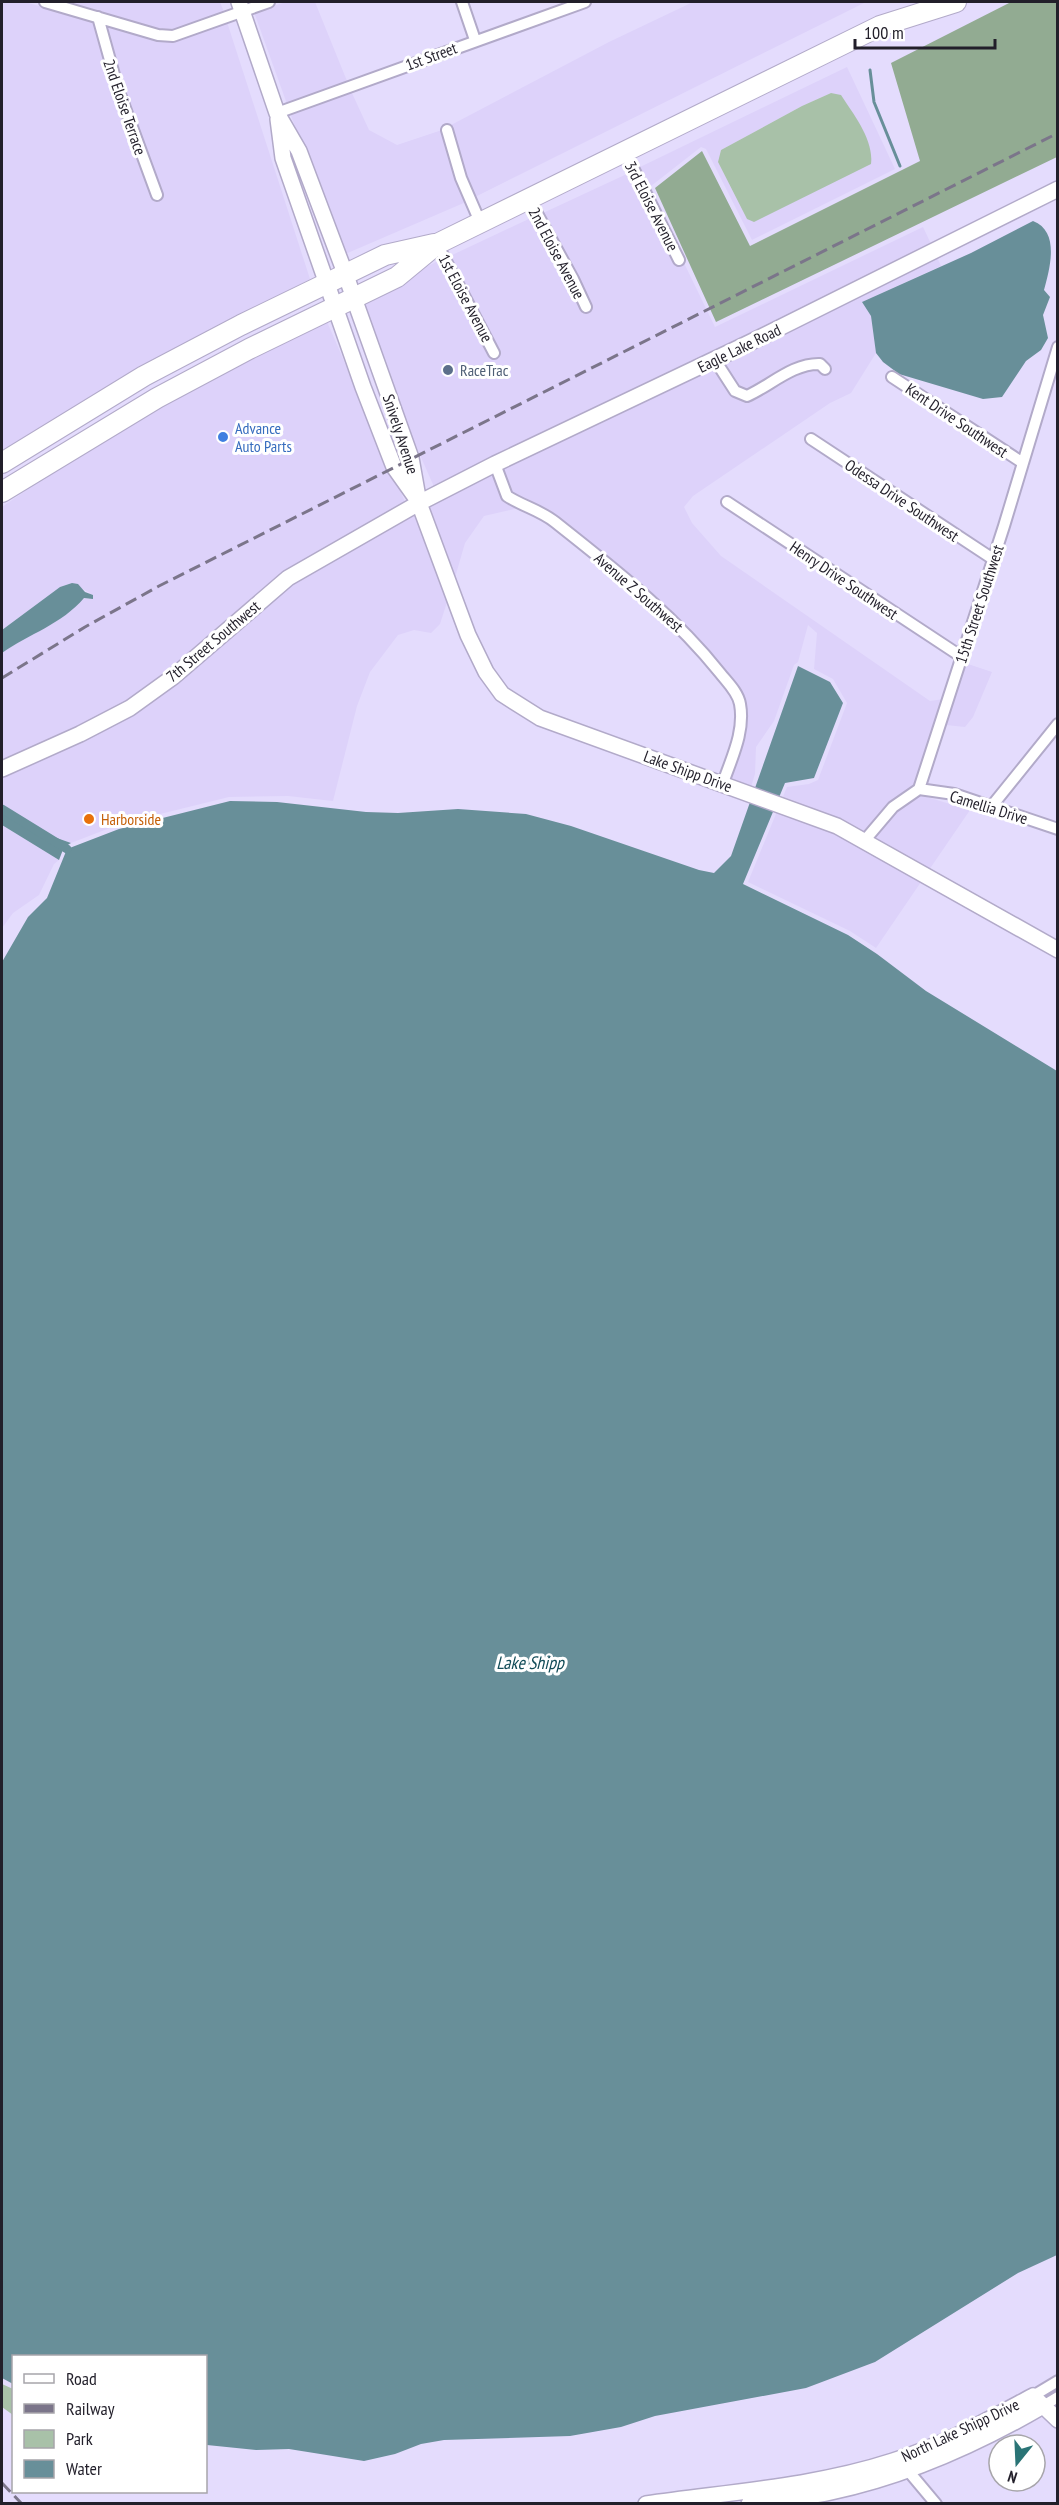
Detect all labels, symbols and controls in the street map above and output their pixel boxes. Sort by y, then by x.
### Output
scale bar [855,12,994,50]
text: 100 m [864,21,904,44]
street label: 1st Street [402,37,460,75]
street label: 2nd Eloise Terrace [99,57,151,157]
street label: 3rd Eloise Avenue [621,158,683,254]
street label: 2nd Eloise Avenue [524,204,590,302]
street label: 1st Eloise Avenue [434,251,498,345]
street label: Eagle Lake Road [694,319,784,377]
place label: RaceTrac [460,360,509,380]
marker: RaceTrac [441,363,455,377]
street label: Kent Drive Southwest [902,378,1012,462]
street label: Snively Avenue [379,392,423,476]
place label: Advance Auto Parts [235,418,292,456]
marker: Advance Auto Parts [216,430,230,444]
street label: Odessa Drive Southwest [841,454,963,546]
street label: Henry Drive Southwest [786,537,902,624]
street label: 15th Street Southwest [950,542,1008,666]
street label: Avenue Z Southwest [590,548,688,636]
street label: 7th Street Southwest [162,596,264,686]
street label: Lake Shipp Drive [641,746,735,796]
street label: Camellia Drive [948,786,1030,828]
place label: Harborside [101,809,161,829]
marker: Harborside [82,812,96,826]
water label: Lake Shipp [496,1651,565,1674]
legend [12,2355,207,2493]
text: Road [66,2367,97,2390]
street label: North Lake Shipp Drive [898,2394,1022,2466]
text: Railway [66,2397,115,2420]
text: Park [66,2427,93,2450]
north arrow [987,2433,1047,2493]
text: Water [66,2457,102,2480]
text: N [1005,2466,1020,2488]

